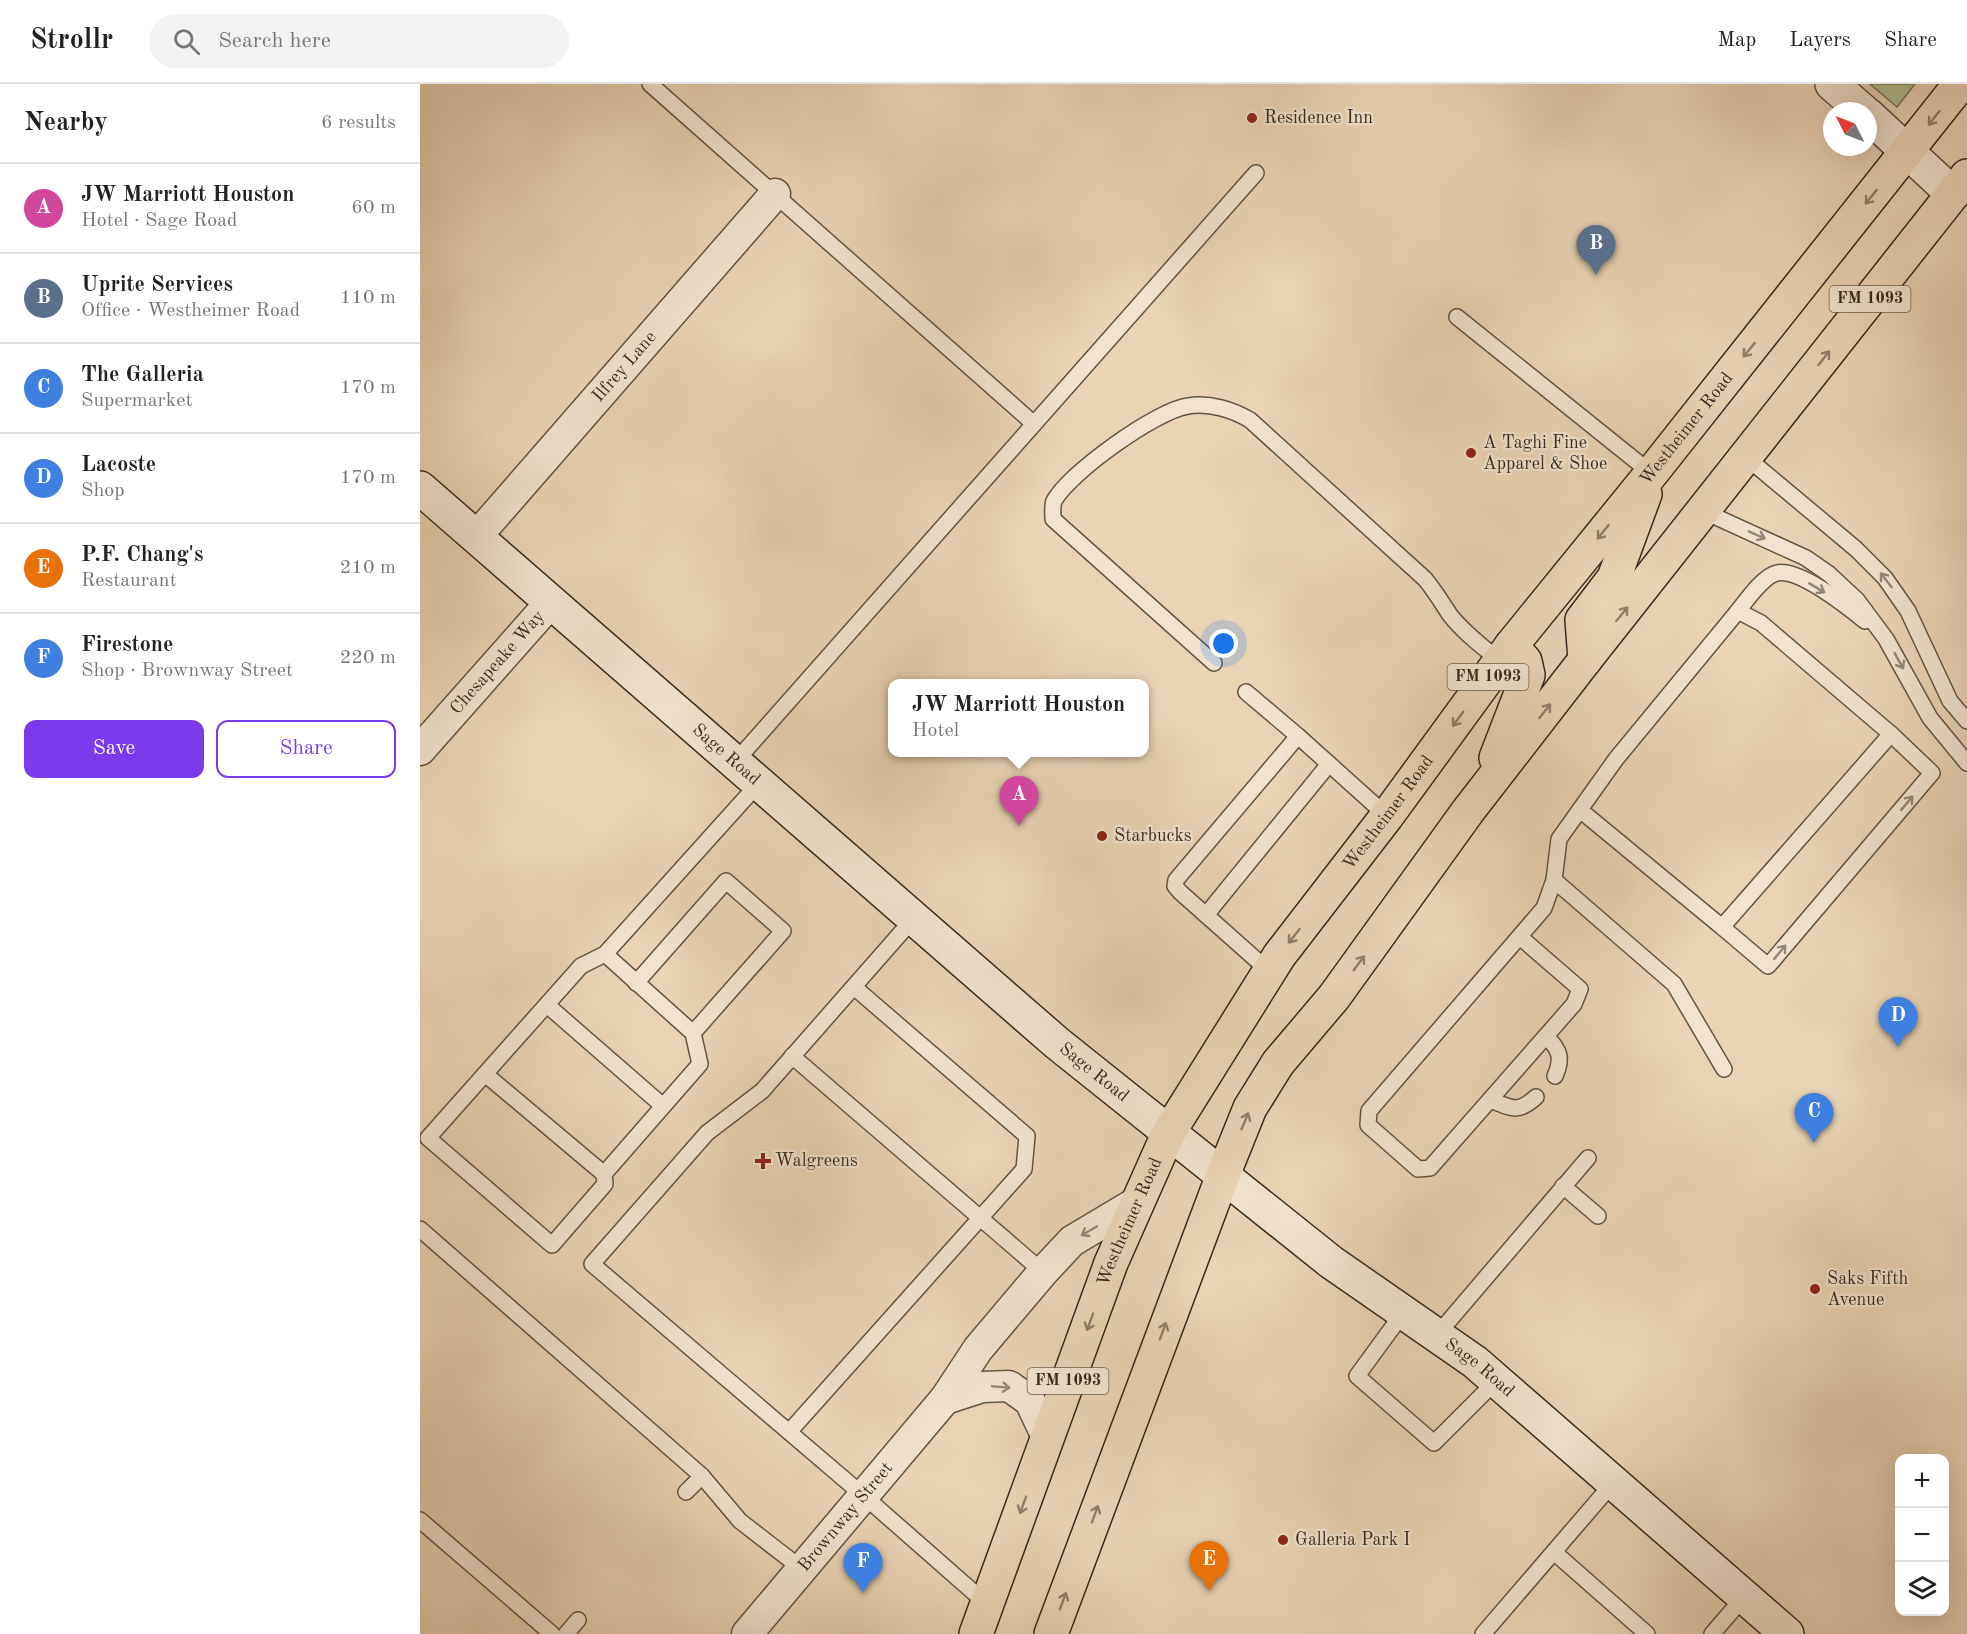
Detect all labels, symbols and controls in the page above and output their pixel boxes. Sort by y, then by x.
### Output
search box [149,14,569,68]
icon: search [170,25,203,58]
text: Strollr [30,27,113,55]
text: Search here [218,30,331,52]
text: Map [1717,30,1756,51]
text: Layers [1789,30,1851,51]
text: Share [1884,30,1937,51]
north arrow [1823,102,1877,156]
place label: Residence Inn [1264,109,1373,127]
text: Nearby [24,110,108,136]
one-way arrow [1927,110,1940,126]
marker: Residence Inn [1245,111,1259,125]
text: 6 results [321,113,396,133]
text: JW Marriott Houston [81,184,294,206]
one-way arrow [1864,189,1877,205]
text: A [36,198,51,218]
text: 60 m [351,198,396,218]
text: Hotel · Sage Road [81,211,238,231]
pin: B [1576,226,1616,275]
text: Uprite Services [81,274,233,296]
road number: FM 1093 [1830,286,1910,312]
text: B [36,288,51,308]
text: 110 m [340,288,396,308]
text: Office · Westheimer Road [81,301,300,321]
street label: Ilfrey Lane [589,328,660,405]
one-way arrow [1743,342,1756,358]
one-way arrow [1817,350,1830,366]
text: The Galleria [81,364,204,386]
street label: Westheimer Road [1637,369,1736,489]
text: C [37,378,50,398]
text: 170 m [340,378,396,398]
text: Supermarket [81,391,192,411]
place label: A Taghi Fine Apparel & Shoe [1483,434,1607,473]
marker: A Taghi Fine Apparel & Shoe [1464,446,1478,460]
text: Lacoste [81,454,156,476]
text: D [36,468,51,488]
text: 170 m [340,468,396,488]
text: Shop [81,481,125,501]
one-way arrow [1597,524,1610,540]
one-way arrow [1747,530,1765,541]
text: P.F. Chang's [81,544,203,566]
text: E [37,558,50,578]
text: 210 m [340,558,396,578]
text: Restaurant [81,571,177,591]
one-way arrow [1879,573,1892,589]
one-way arrow [1809,582,1826,594]
one-way arrow [1615,606,1628,622]
street label: Chesapeake Way [447,607,548,718]
your location [1209,629,1238,658]
text: Firestone [81,634,173,656]
text: F [37,648,50,668]
text: 220 m [340,648,396,668]
one-way arrow [1893,652,1905,669]
text: Shop · Brownway Street [81,661,293,681]
road number: FM 1093 [1448,664,1528,690]
popup [888,679,1149,757]
text: JW Marriott Houston [912,694,1125,716]
one-way arrow [1539,704,1552,720]
one-way arrow [1452,710,1464,726]
button: Save [24,720,204,778]
button: Share [216,720,396,778]
street label: Sage Road [689,721,763,789]
text: Hotel [912,721,959,741]
street label: Westheimer Road [1340,752,1437,873]
pin: A [1000,776,1038,826]
one-way arrow [1900,795,1913,811]
place label: Starbucks [1114,827,1192,845]
marker: Starbucks [1095,829,1109,843]
one-way arrow [1288,927,1300,943]
one-way arrow [1773,945,1787,960]
one-way arrow [1353,956,1365,972]
pin: D [1878,998,1918,1047]
street label: Sage Road [1056,1039,1132,1105]
pin: C [1794,1094,1834,1143]
one-way arrow [1240,1112,1251,1130]
place label: Walgreens [775,1152,858,1170]
marker: Walgreens [756,1154,770,1168]
street label: Westheimer Road [1094,1155,1165,1288]
one-way arrow [1081,1225,1098,1237]
place label: Saks Fifth Avenue [1827,1270,1909,1309]
marker: Saks Fifth Avenue [1808,1282,1822,1296]
one-way arrow [1083,1312,1094,1331]
one-way arrow [1159,1322,1170,1341]
street label: Sage Road [1441,1335,1518,1401]
road number: FM 1093 [1028,1368,1108,1394]
one-way arrow [991,1382,1010,1393]
map controls [1895,1454,1949,1616]
button: + [1895,1454,1949,1508]
street label: Brownway Street [795,1459,896,1575]
one-way arrow [1016,1495,1027,1514]
one-way arrow [1091,1505,1102,1524]
button: − [1895,1508,1949,1562]
place label: Galleria Park I [1295,1531,1410,1549]
marker: Galleria Park I [1276,1533,1290,1547]
pin: E [1190,1542,1228,1591]
pin: F [844,1544,882,1593]
button: layers [1895,1562,1949,1616]
one-way arrow [1058,1593,1069,1611]

